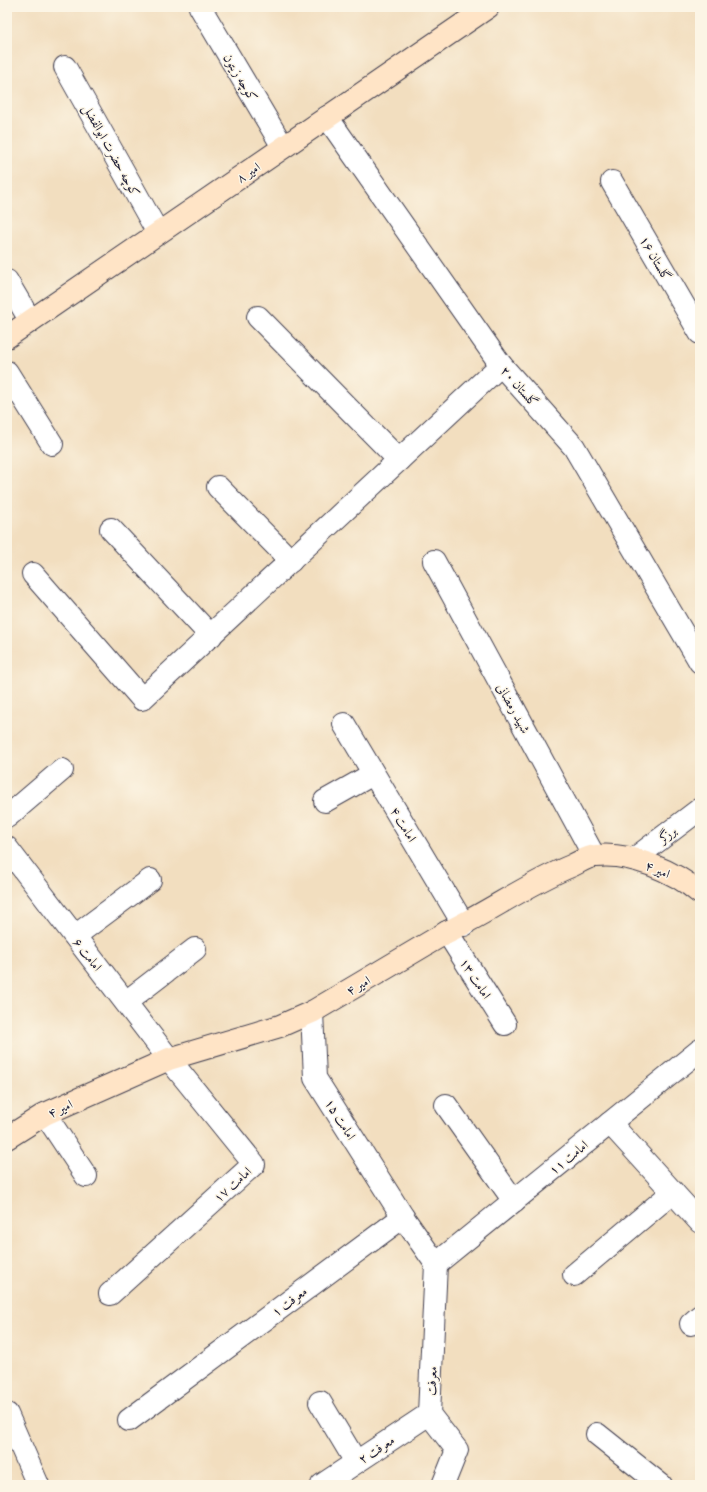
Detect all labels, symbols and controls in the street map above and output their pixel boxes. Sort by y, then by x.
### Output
street label: کوچه زیتون [219,50,262,105]
street label: کوچه حضرت ابوالفضل [78,100,145,200]
street label: امیر ۸ [232,157,264,187]
street label: گلستان ۱۶ [635,232,676,284]
street label: گلستان ۲۰ [496,362,543,411]
street label: شهید رمضانی [492,680,535,737]
street label: امامت ۴ [386,803,422,846]
street label: برزگر [653,821,681,849]
street label: امیر ۴ [642,856,673,883]
street label: امامت ۶ [68,934,107,975]
street label: امامت ۱۳ [455,954,496,1003]
street label: امیر ۴ [342,971,374,1000]
street label: امیر ۴ [45,1094,76,1122]
street label: امامت ۱۵ [320,1095,361,1144]
street label: امامت ۱۱ [545,1136,592,1179]
street label: امامت ۱۷ [209,1162,256,1207]
street label: معرفت ۱ [268,1282,311,1321]
street label: معرفت [421,1366,442,1396]
street label: معرفت ۲ [354,1431,398,1468]

